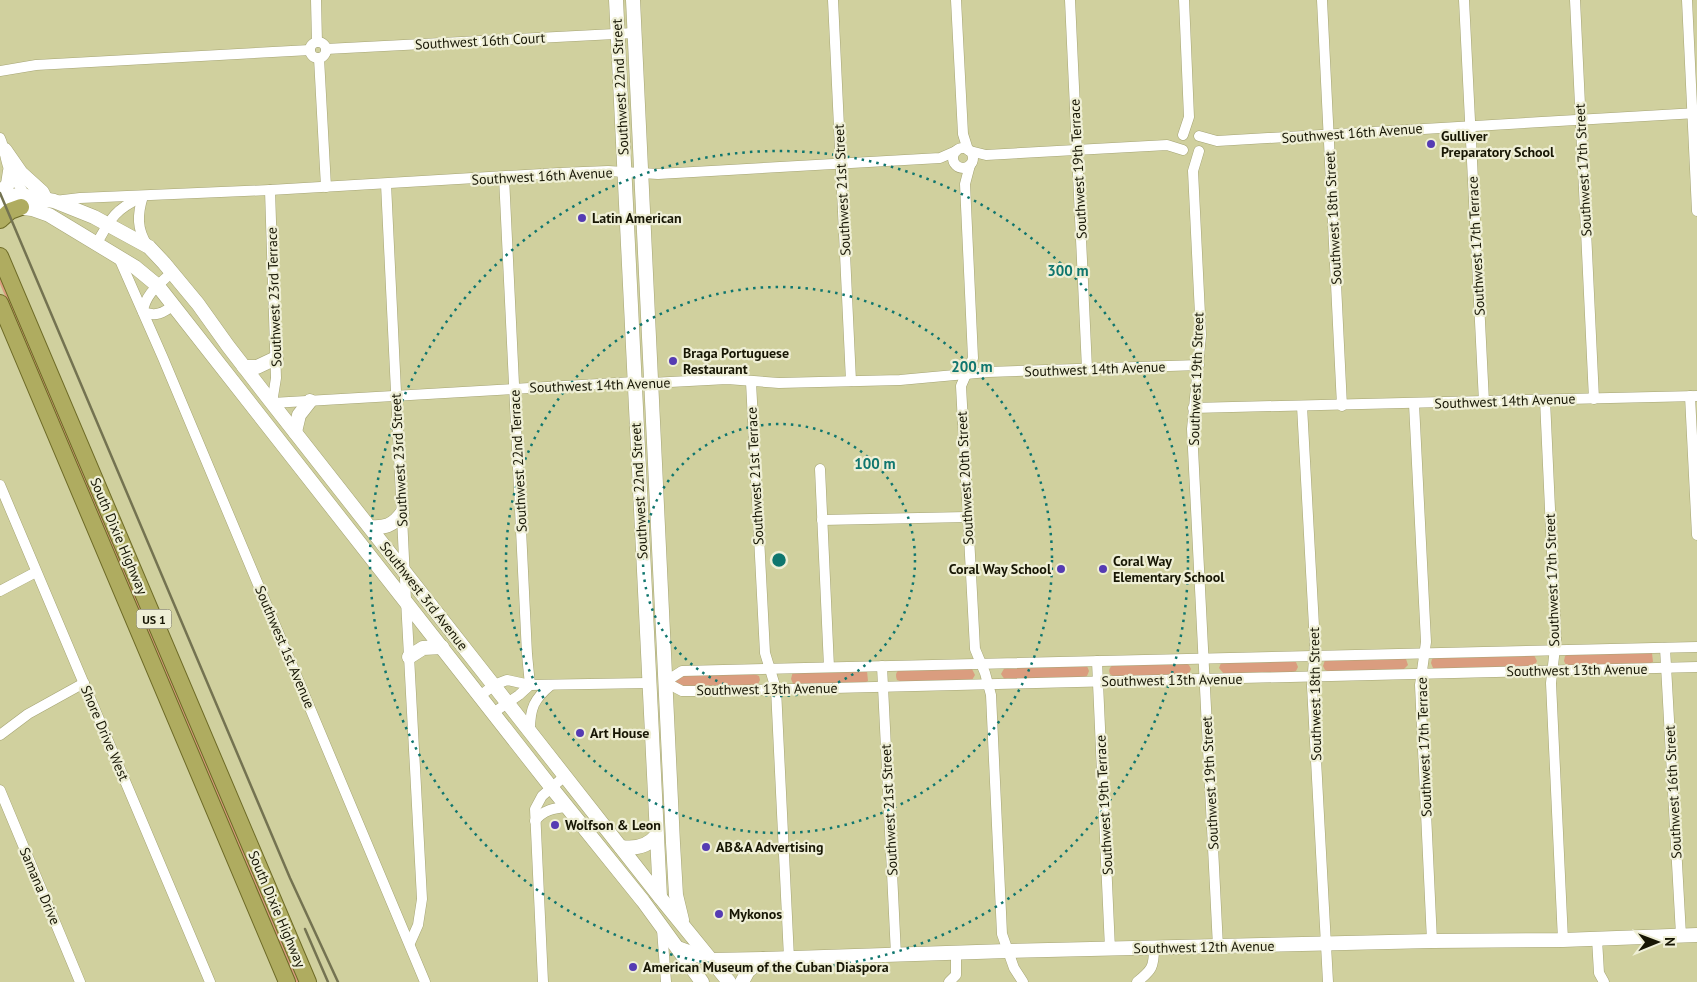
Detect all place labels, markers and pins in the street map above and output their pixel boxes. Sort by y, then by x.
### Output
place label: Gulliver Preparatory School [1441,127,1555,161]
marker: Gulliver Preparatory School [1425,138,1437,150]
place label: Latin American [592,209,682,227]
marker: Latin American [576,212,588,224]
place label: Braga Portuguese Restaurant [683,344,789,378]
marker: Braga Portuguese Restaurant [667,355,679,367]
centre of rings [770,551,788,569]
place label: Coral Way Elementary School [1113,552,1225,586]
place label: Coral Way School [949,560,1052,578]
marker: Coral Way School [1055,563,1067,575]
marker: Coral Way Elementary School [1097,563,1109,575]
place label: Art House [590,724,649,742]
marker: Art House [574,727,586,739]
place label: Wolfson & Leon [565,816,661,834]
marker: Wolfson & Leon [549,819,561,831]
place label: AB&A Advertising [716,838,823,856]
marker: AB&A Advertising [700,841,712,853]
place label: Mykonos [729,905,782,923]
marker: Mykonos [713,908,725,920]
place label: American Museum of the Cuban Diaspora [643,958,889,976]
marker: American Museum of the Cuban Diaspora [627,961,639,973]

